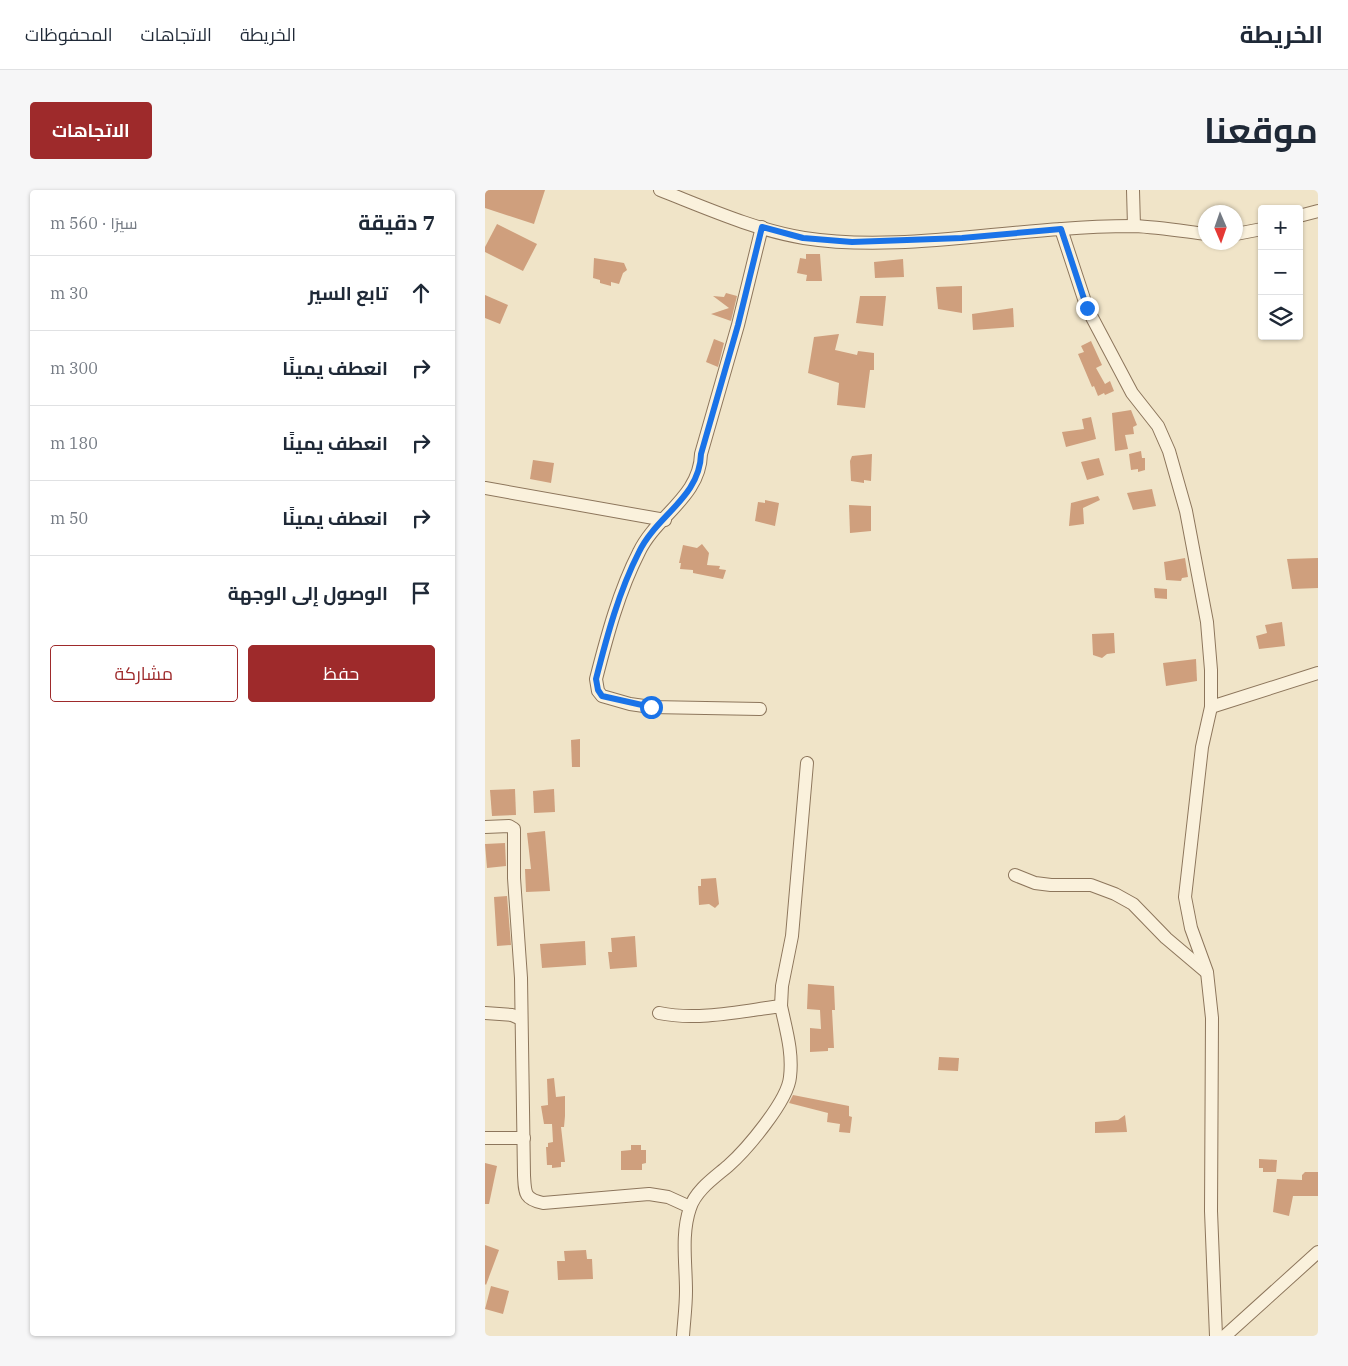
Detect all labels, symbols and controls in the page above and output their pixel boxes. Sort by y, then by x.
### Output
text: الخريطة [1240,18,1323,50]
text: المحفوظات [25,23,113,46]
text: الاتجاهات [141,23,212,46]
text: الخريطة [240,23,296,46]
button: الاتجاهات [30,102,152,159]
text: موقعنا [1204,107,1318,153]
north arrow [1198,205,1243,250]
map controls [1258,205,1303,340]
button: + [1258,205,1303,250]
text: 7 دقيقة [358,208,435,236]
text: سيرًا · 560 m [50,213,137,233]
button: − [1258,250,1303,295]
icon: ahead [407,279,435,307]
text: تابع السير [308,281,388,305]
text: 30 m [50,283,88,303]
button: layers [1258,295,1303,340]
route end [1076,297,1099,320]
icon: right [407,354,435,382]
text: انعطف يمينًا [282,356,388,380]
text: 300 m [50,358,98,378]
icon: right [407,429,435,457]
text: انعطف يمينًا [282,431,388,455]
text: 180 m [50,433,98,453]
icon: right [407,504,435,532]
text: انعطف يمينًا [282,506,388,530]
text: 50 m [50,508,88,528]
icon: arrive [407,579,435,607]
text: الوصول إلى الوجهة [228,581,388,605]
button: مشاركة [50,645,238,702]
button: حفظ [248,645,435,702]
route start [640,696,663,719]

